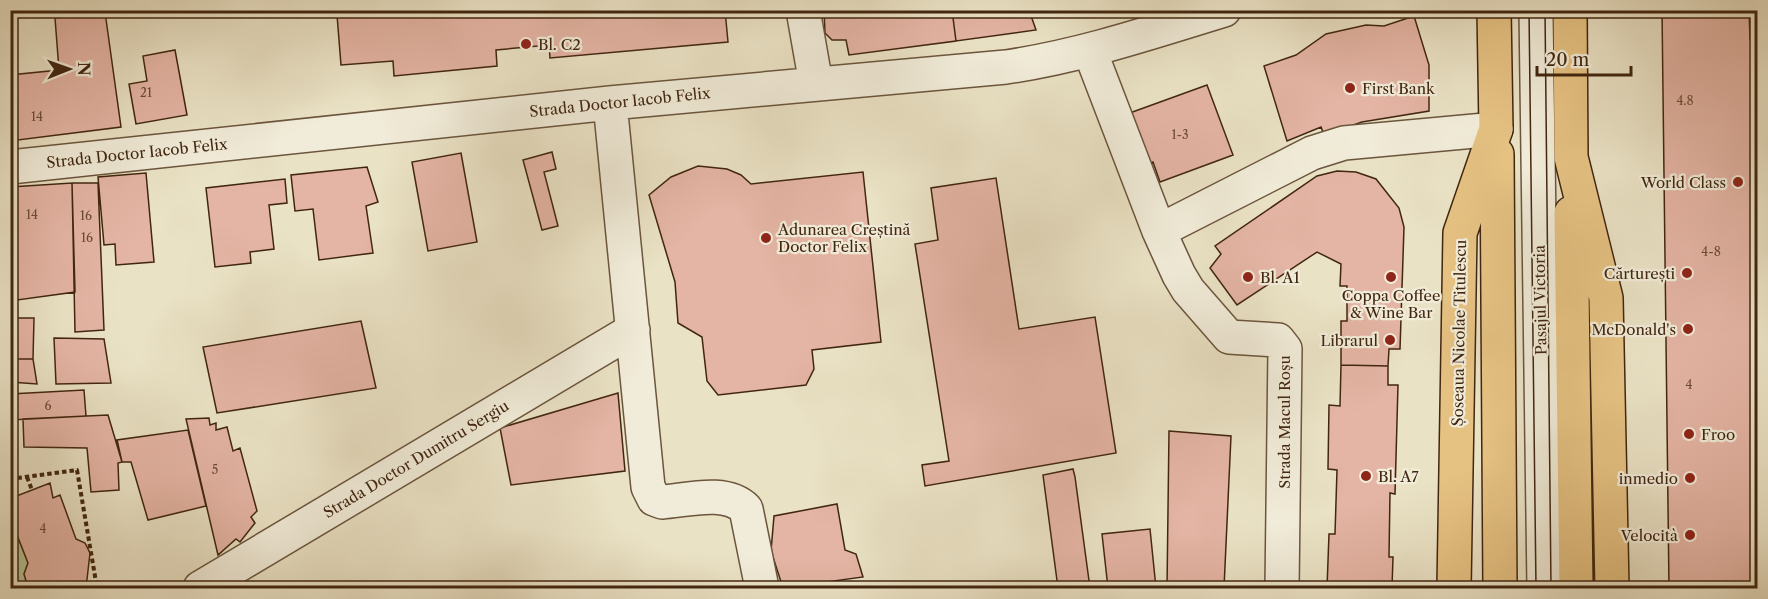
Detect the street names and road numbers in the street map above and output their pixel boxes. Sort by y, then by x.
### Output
street label: Strada Doctor Iacob Felix [529,83,712,121]
street label: Strada Doctor Iacob Felix [46,134,229,172]
street label: Șoseaua Nicolae Titulescu [1448,239,1470,427]
street label: Pasajul Victoria [1530,245,1550,355]
street label: Strada Macul Roșu [1275,355,1294,489]
street label: Strada Doctor Dumitru Sergiu [320,396,512,522]

